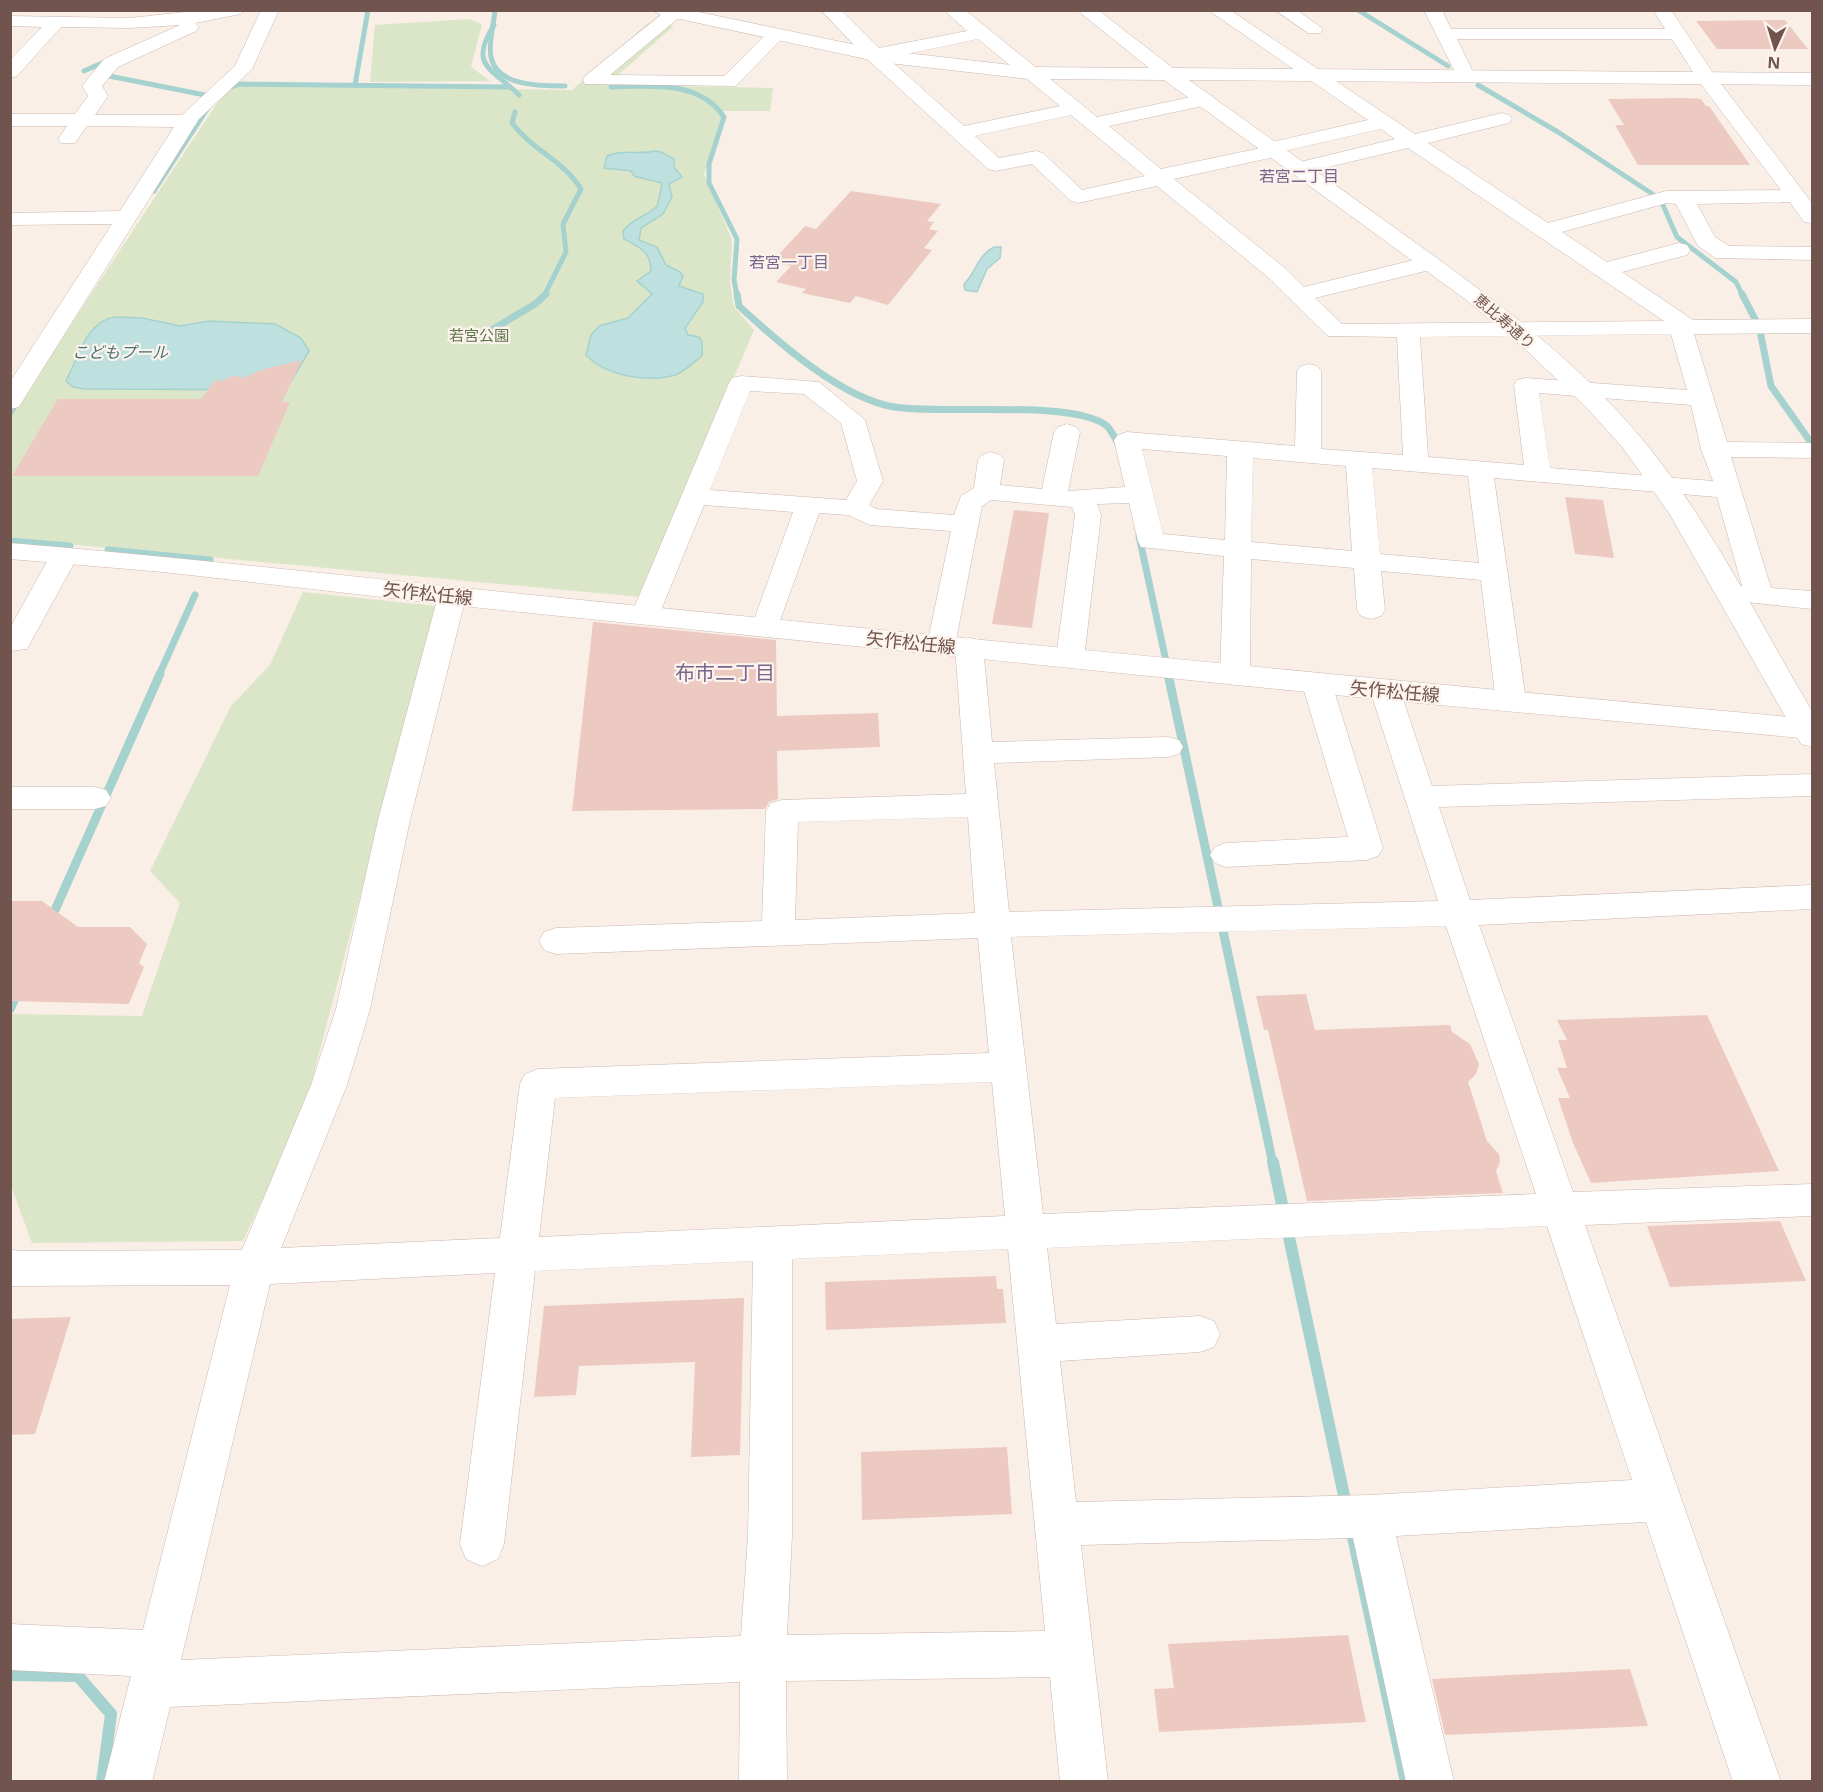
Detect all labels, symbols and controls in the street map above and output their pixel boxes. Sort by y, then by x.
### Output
north arrow [1745,18,1805,78]
text: N [1767,52,1781,74]
district label: 若宮二丁目 [1259,165,1339,187]
district label: 若宮一丁目 [749,251,829,273]
street label: 恵比寿通り [1470,289,1540,353]
park label: 若宮公園 [449,325,509,345]
water label: こどもプール [72,341,169,363]
street label: 矢作松任線 [382,576,474,610]
street label: 矢作松任線 [865,625,957,659]
district label: 布市二丁目 [675,659,775,686]
street label: 矢作松任線 [1349,675,1441,707]

